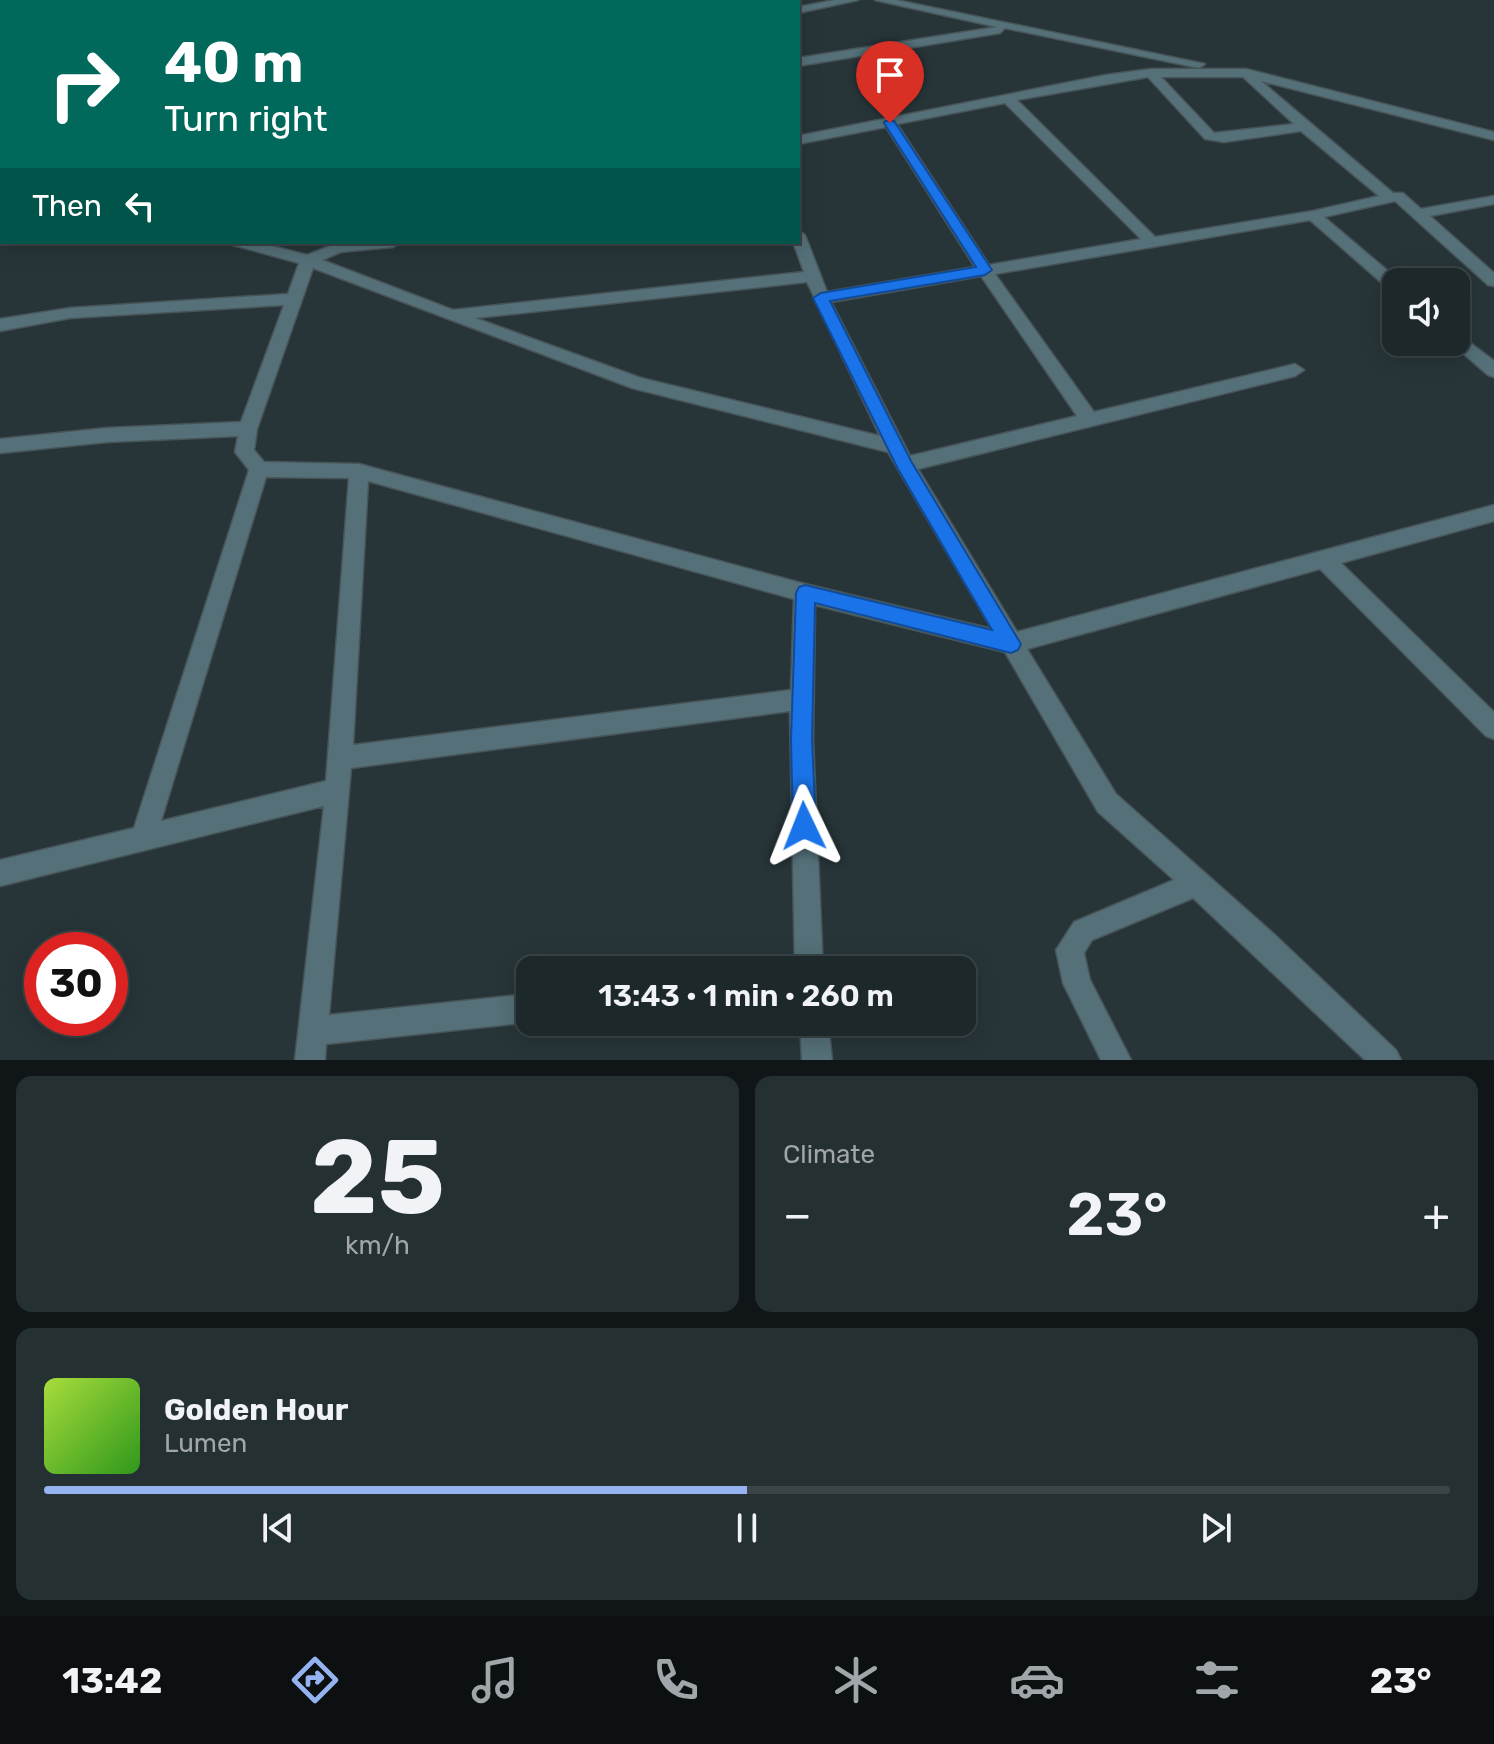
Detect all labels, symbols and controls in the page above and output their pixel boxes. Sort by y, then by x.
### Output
text: 40 m [164,30,304,96]
icon: right [32,32,136,136]
pin [856,41,924,123]
icon: arrive [868,53,912,97]
text: Turn right [164,97,328,140]
icon: left [118,184,162,228]
text: Then [32,188,102,224]
map controls [1382,268,1470,356]
button: sound [1382,268,1470,356]
position arrow [762,784,846,868]
speed limit sign: 30 [24,932,128,1036]
text: 13:43 · 1 min · 260 m [598,978,894,1014]
text: 25 [310,1116,445,1239]
text: Climate [783,1139,875,1170]
text: 23° [1067,1179,1168,1250]
text: − [783,1189,812,1241]
text: + [1423,1189,1450,1241]
text: km/h [345,1230,410,1261]
text: Golden Hour [164,1392,348,1428]
text: Lumen [164,1428,247,1459]
icon: previous [256,1506,300,1550]
icon: pause [725,1506,769,1550]
icon: next [1194,1506,1238,1550]
icon: directions [287,1652,343,1708]
icon: music [467,1652,523,1708]
icon: phone [648,1652,704,1708]
icon: climate [828,1652,884,1708]
icon: car [1009,1652,1065,1708]
icon: filters [1189,1652,1245,1708]
text: 13:42 [62,1659,162,1702]
text: 23° [1370,1659,1432,1702]

